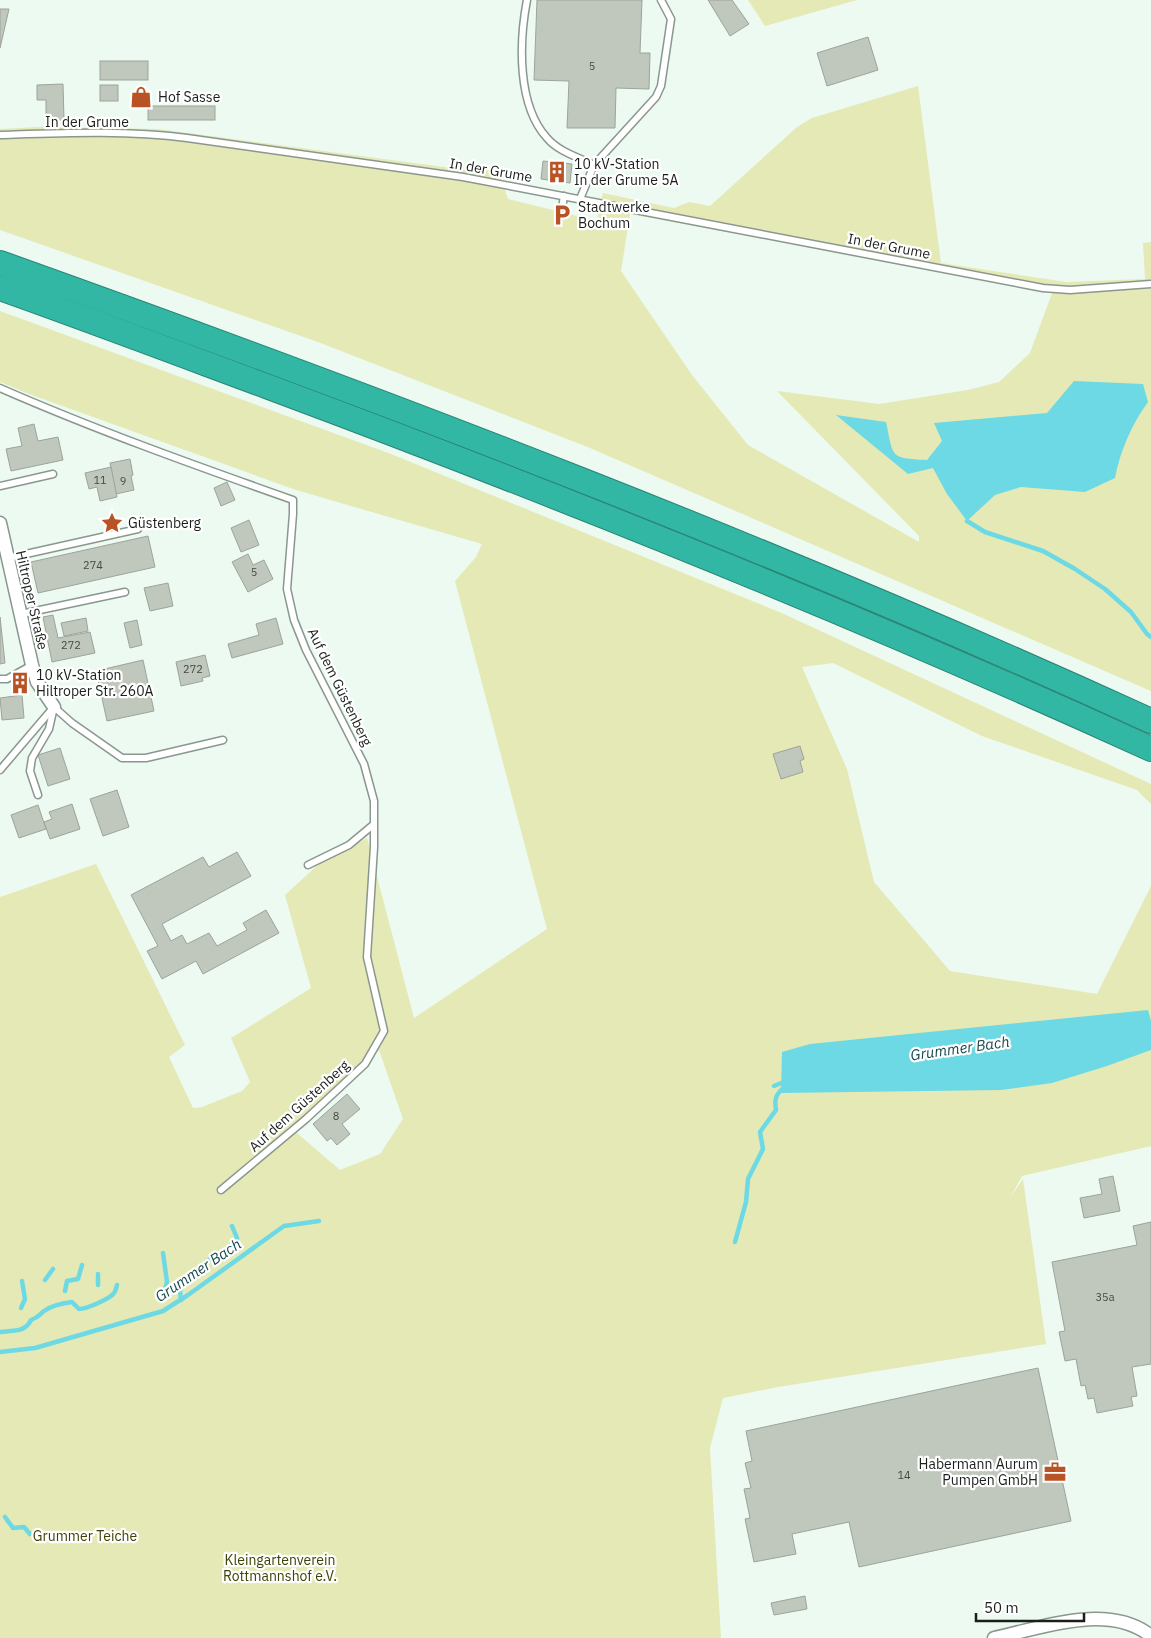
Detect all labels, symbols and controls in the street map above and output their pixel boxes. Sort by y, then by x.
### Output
house number: 5 [589,59,595,73]
shop icon: Hof Sasse [128,84,154,110]
place label: Hof Sasse [158,88,221,106]
street label: In der Grume [45,113,129,131]
street label: In der Grume [448,154,534,186]
place label: 10 kV-Station In der Grume 5A [574,155,679,189]
building icon: 10 kV-Station In der Grume 5A [544,159,570,185]
place label: Stadtwerke Bochum [578,198,650,232]
parking icon: Stadtwerke Bochum [549,202,575,228]
street label: In der Grume [846,229,932,263]
house number: 11 [93,473,107,487]
house number: 9 [120,474,126,488]
place icon: Güstenberg [99,510,125,536]
place label: Güstenberg [128,514,202,532]
street label: Hiltroper Straße [12,549,52,652]
house number: 274 [83,558,103,572]
house number: 5 [251,565,257,579]
street label: Auf dem Güstenberg [304,625,377,749]
house number: 272 [61,638,81,652]
house number: 272 [183,662,203,676]
place label: 10 kV-Station Hiltroper Str. 260A [36,666,154,700]
building icon: 10 kV-Station Hiltroper Str. 260A [7,670,33,696]
water label: Grummer Bach [909,1032,1011,1064]
street label: Auf dem Güstenberg [245,1056,353,1156]
house number: 8 [333,1109,339,1123]
water label: Grummer Bach [151,1234,245,1306]
house number: 35a [1095,1290,1115,1304]
place label: Habermann Aurum Pumpen GmbH [919,1455,1038,1489]
office icon: Habermann Aurum Pumpen GmbH [1042,1459,1068,1485]
house number: 14 [897,1468,911,1482]
park label: Grummer Teiche [33,1527,137,1545]
park label: Kleingartenverein Rottmannshof e.V. [223,1551,337,1585]
scale bar [976,1590,1084,1622]
text: 50 m [984,1598,1019,1617]

